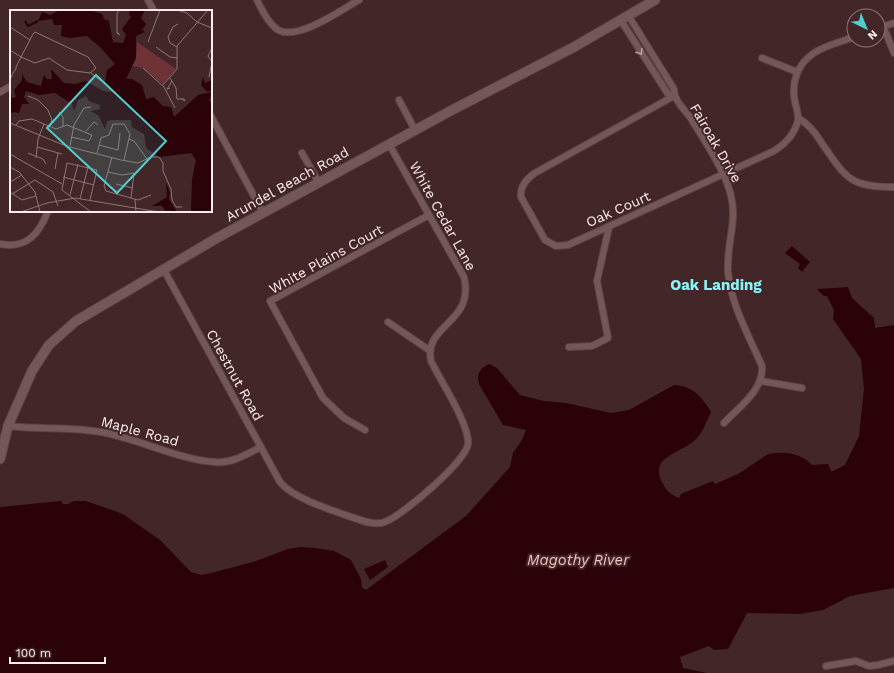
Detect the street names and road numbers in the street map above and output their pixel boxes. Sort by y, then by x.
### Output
street label: Fairoak Drive [687,101,745,185]
street label: Arundel Beach Road [223,143,351,225]
street label: White Cedar Lane [406,159,480,273]
street label: Oak Court [583,188,653,230]
street label: White Plains Court [266,221,386,297]
street label: Chestnut Road [203,327,267,423]
street label: Maple Road [99,413,181,449]

